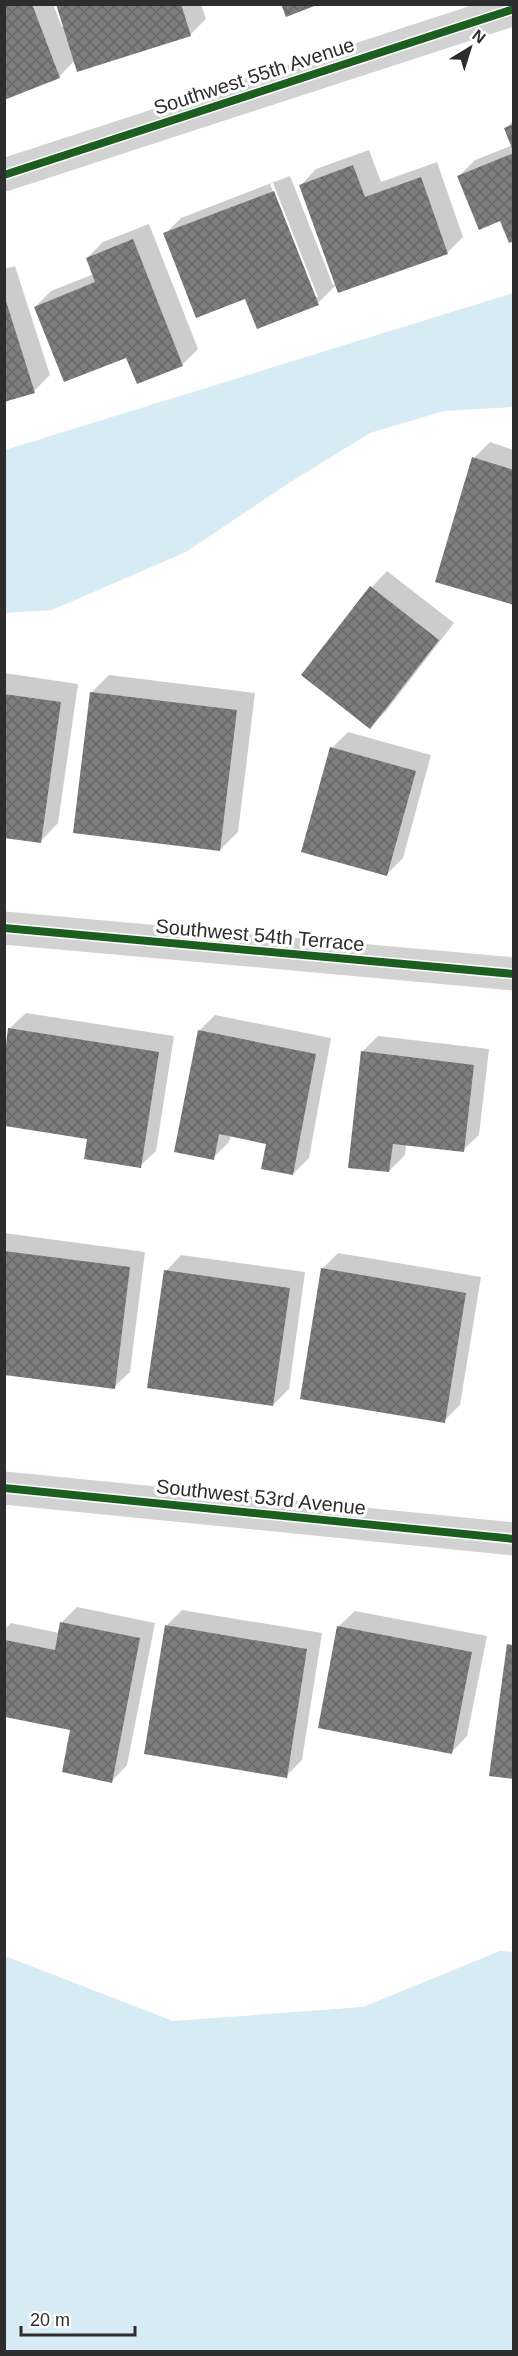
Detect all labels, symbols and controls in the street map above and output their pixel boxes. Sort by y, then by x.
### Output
north arrow [440,18,500,78]
text: N [469,26,489,47]
street label: Southwest 55th Avenue [151,33,357,119]
street label: Southwest 54th Terrace [155,915,365,955]
street label: Southwest 53rd Avenue [155,1475,367,1519]
scale bar [21,2299,135,2337]
text: 20 m [30,2310,70,2330]

